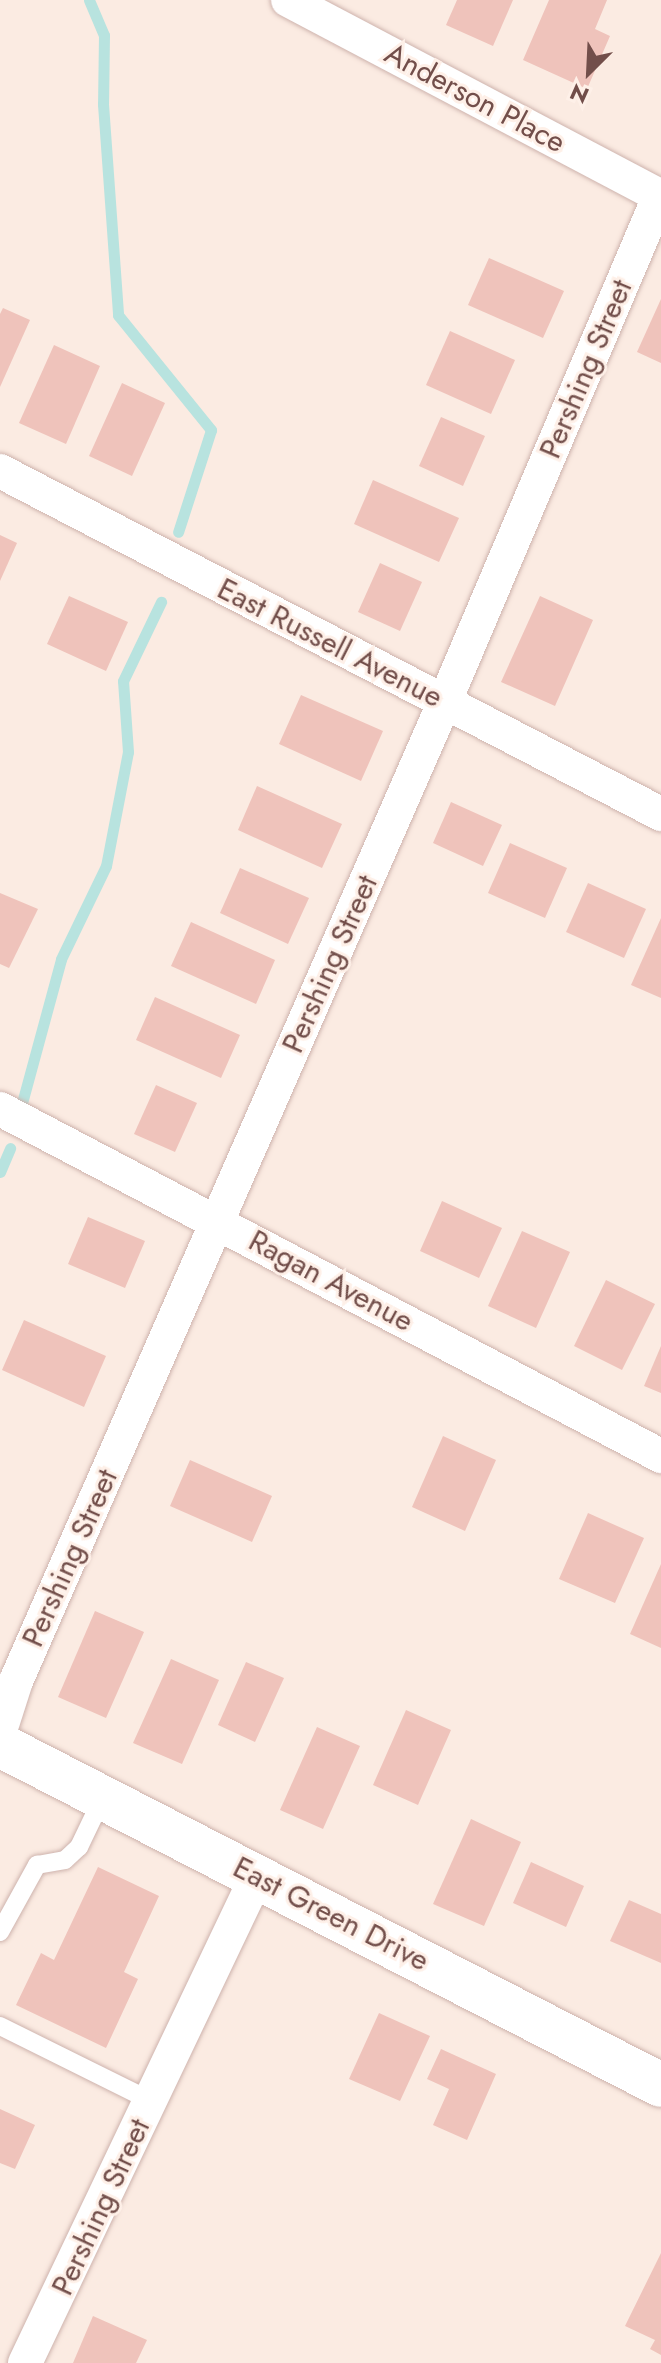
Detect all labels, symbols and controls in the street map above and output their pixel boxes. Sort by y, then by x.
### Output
north arrow [549,32,629,112]
street label: Anderson Place [379,35,571,161]
text: N [565,76,594,112]
street label: Pershing Street [532,274,640,464]
street label: East Russell Avenue [211,571,449,715]
street label: Pershing Street [275,870,385,1058]
street label: Ragan Avenue [243,1223,419,1339]
street label: Pershing Street [15,1464,125,1652]
street label: East Green Drive [227,1849,435,1979]
street label: Pershing Street [44,2113,158,2301]

